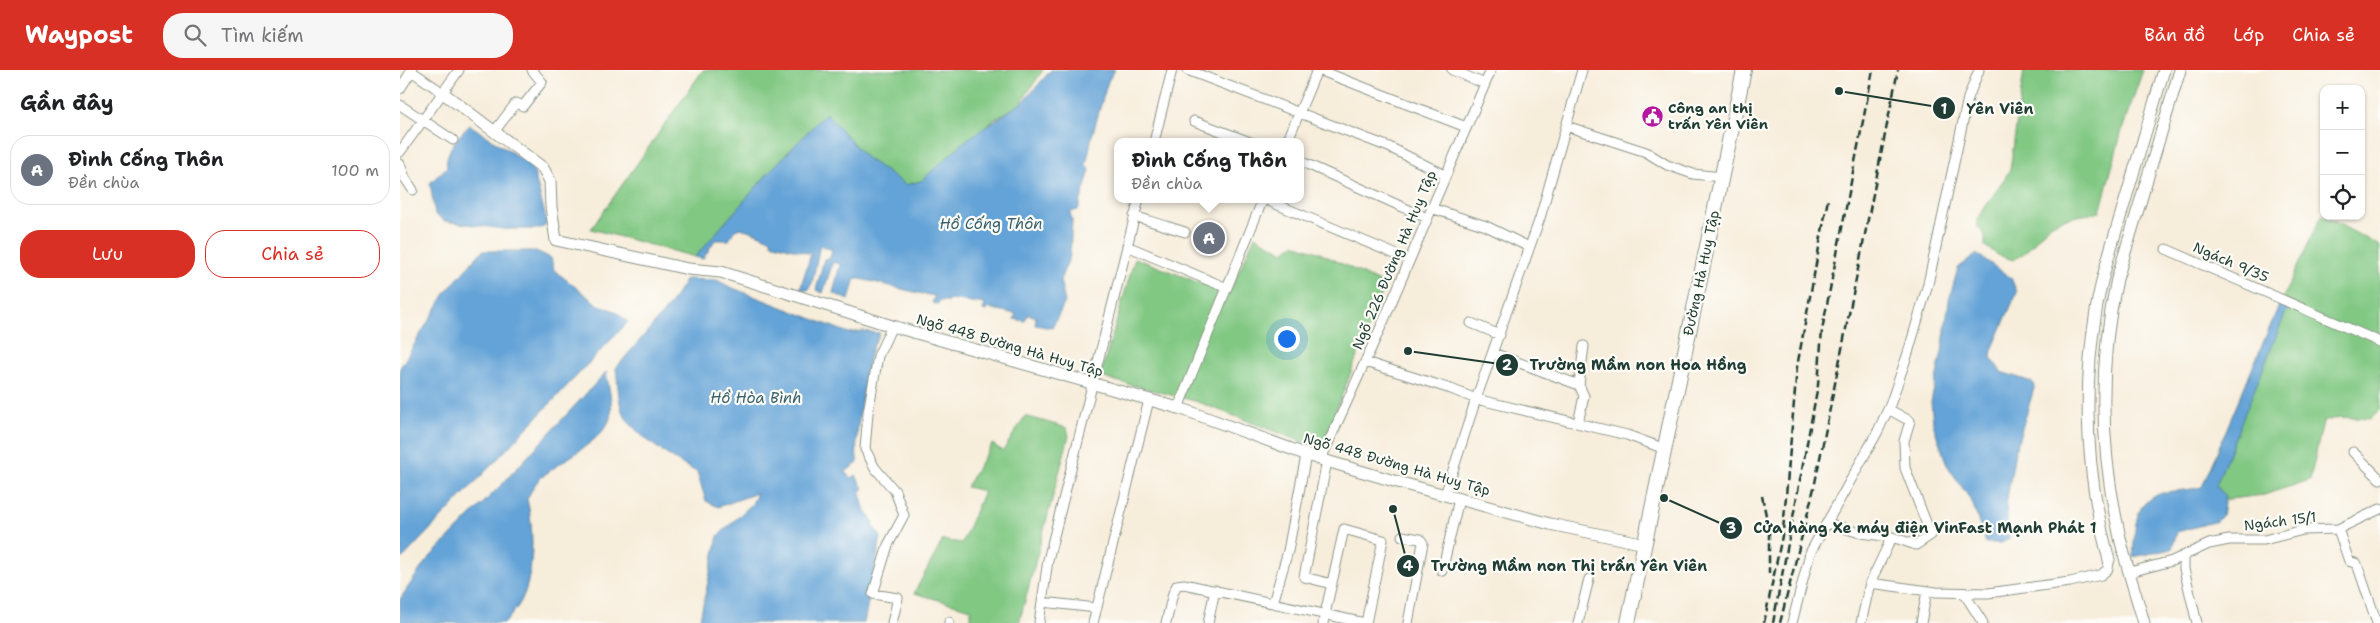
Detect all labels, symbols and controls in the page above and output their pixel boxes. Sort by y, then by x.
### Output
search box [163,13,513,58]
text: Waypost [25,19,133,51]
icon: search [181,21,209,49]
text: Tìm kiếm [221,23,304,48]
text: Bản đồ [2144,23,2205,47]
text: Lớp [2233,23,2264,47]
text: Chia sẻ [2292,23,2355,47]
map controls [2320,85,2365,220]
button: + [2320,85,2365,130]
text: Gần đây [20,89,114,117]
callout: Yên Viên [1932,93,2043,123]
place label: Công an thị trấn Yên Viên [1668,99,1768,133]
text: 1 [1941,99,1948,119]
text: Yên Viên [1967,99,2033,119]
public building icon: Công an thị trấn Yên Viên [1640,104,1664,128]
button: − [2320,130,2365,175]
popup [1114,138,1304,203]
text: Đình Cống Thôn [68,147,224,172]
text: Đình Cống Thôn [1131,148,1287,173]
text: A [31,160,43,181]
text: 100 m [331,160,379,181]
street label: Ngõ 226 Đường Hà Huy Tập [1348,168,1440,352]
text: Đền chùa [68,172,139,193]
text: Đền chùa [1131,173,1203,194]
button: locate [2320,175,2365,220]
street label: Đường Hà Huy Tập [1679,208,1723,337]
water label: Hồ Cống Thôn [940,214,1042,234]
pin: A [1193,219,1225,257]
button: Lưu [20,230,195,278]
button: Chia sẻ [205,230,380,278]
street label: Ngách 9/35 [2190,238,2272,286]
street label: Ngõ 448 Đường Hà Huy Tập [914,310,1106,380]
your location [1274,326,1300,352]
callout: Trường Mầm non Hoa Hồng [1494,350,1756,380]
text: 2 [1502,355,1513,375]
text: Trường Mầm non Hoa Hồng [1530,355,1747,375]
water label: Hồ Hòa Bình [710,388,802,408]
street label: Ngõ 448 Đường Hà Huy Tập [1301,429,1493,499]
street label: Ngách 15/1 [2243,508,2317,534]
callout: Cửa hàng Xe máy điện VinFast Mạnh Phát 1 [1719,513,2107,543]
text: 3 [1726,518,1736,538]
text: Cửa hàng Xe máy điện VinFast Mạnh Phát 1 [1753,518,2097,538]
callout: Trường Mầm non Thị trấn Yên Viên [1396,551,1717,581]
text: 4 [1403,556,1414,576]
text: Trường Mầm non Thị trấn Yên Viên [1431,556,1707,576]

